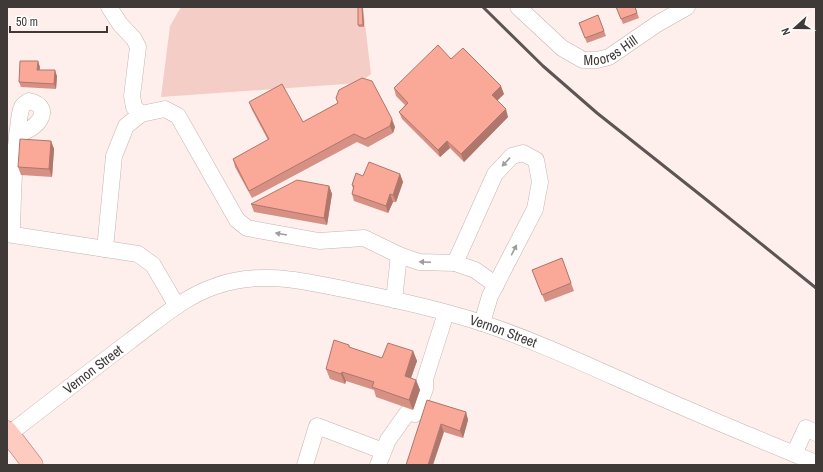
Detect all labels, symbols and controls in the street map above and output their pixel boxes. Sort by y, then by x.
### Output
scale bar [10,8,107,34]
north arrow [775,8,815,48]
text: 50 m [16,14,38,30]
text: N [778,26,793,37]
street label: Moores Hill [584,31,641,69]
one-way arrow [501,157,511,167]
one-way arrow [275,231,287,237]
one-way arrow [511,244,517,256]
one-way arrow [418,259,431,265]
street label: Vernon Street [468,311,540,352]
street label: Vernon Street [60,341,126,398]

